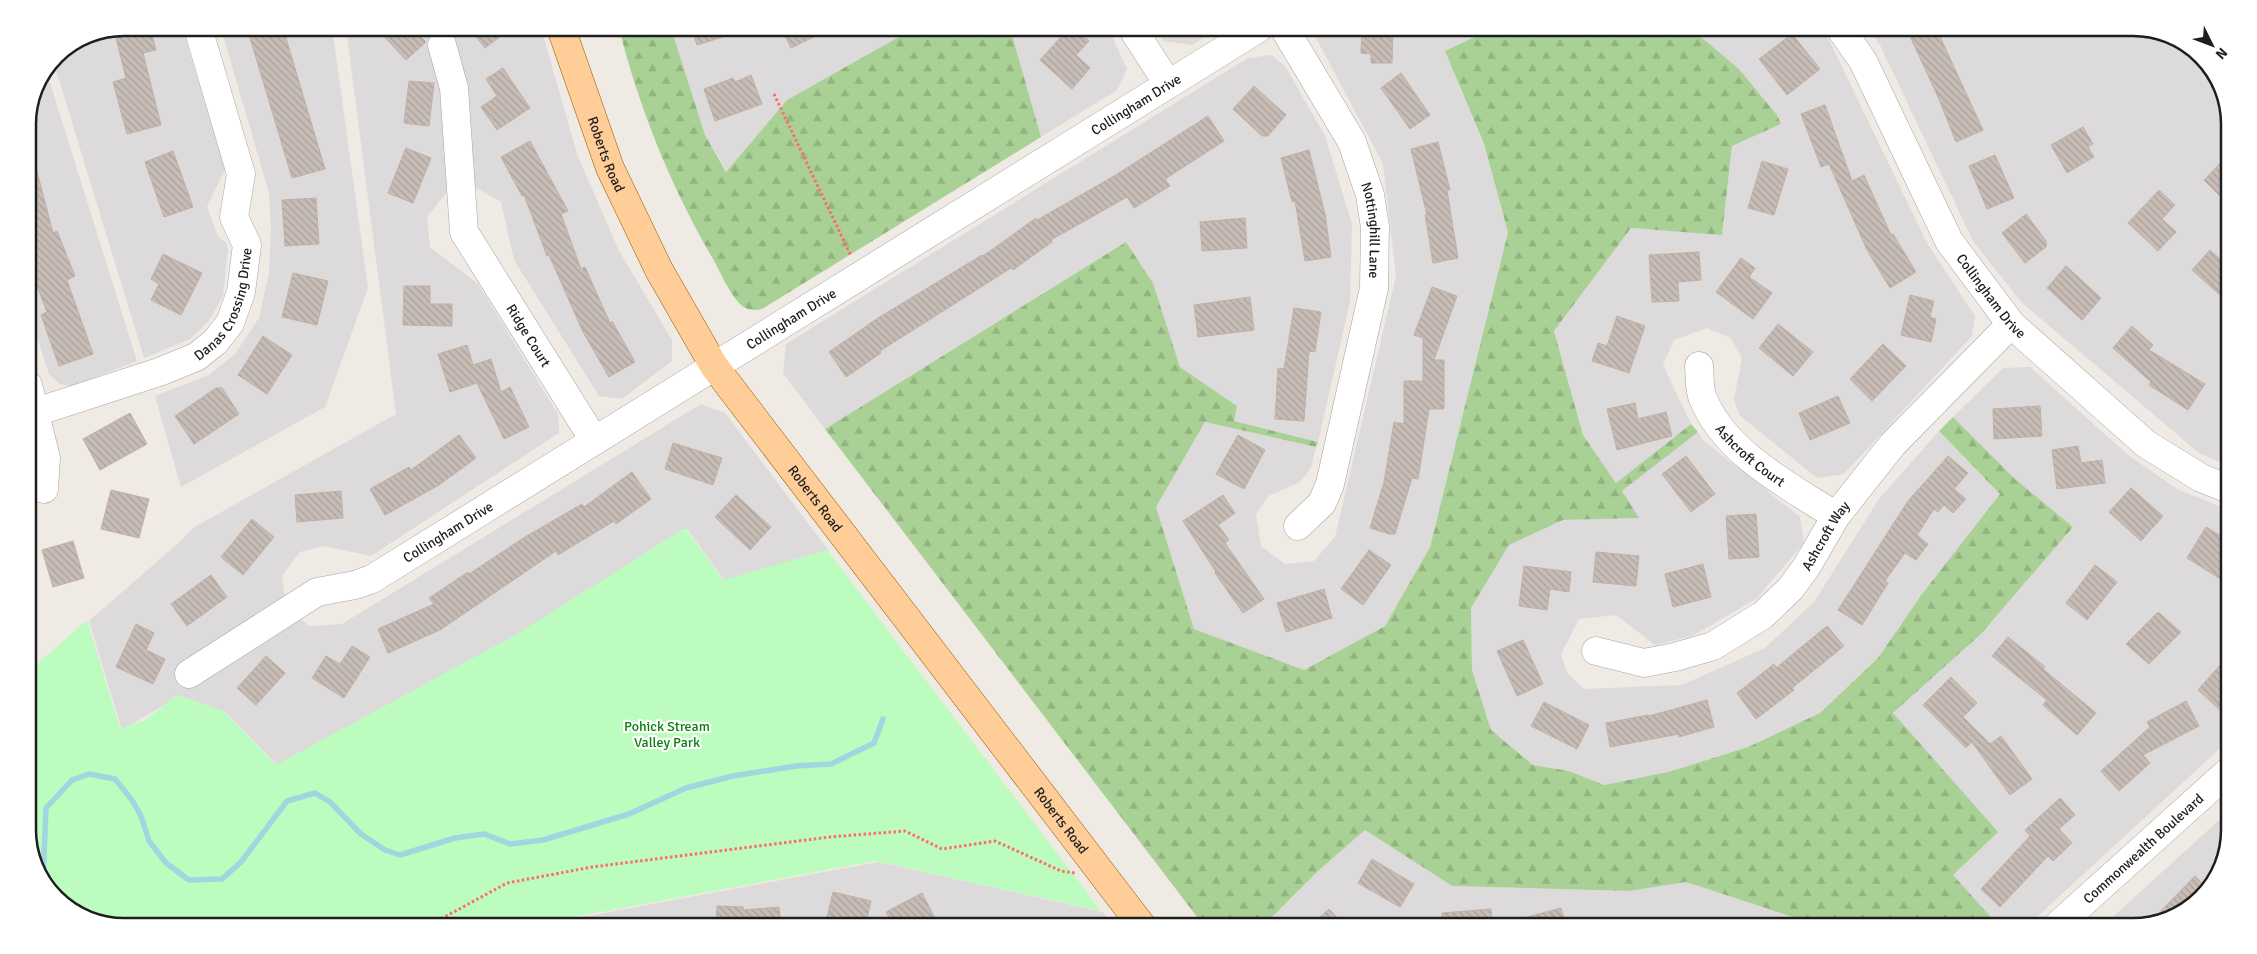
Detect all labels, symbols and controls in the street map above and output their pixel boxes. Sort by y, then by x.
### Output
north arrow [2187,20,2237,70]
text: N [2212,44,2231,63]
street label: Collingham Drive [1088,70,1184,139]
street label: Roberts Road [584,114,629,195]
street label: Nottinghill Lane [1358,180,1384,279]
street label: Danas Crossing Drive [190,247,255,364]
street label: Collingham Drive [1953,250,2029,342]
street label: Collingham Drive [743,284,839,353]
street label: Ridge Court [503,301,555,370]
street label: Ashcroft Court [1712,421,1788,490]
street label: Roberts Road [784,462,846,535]
street label: Ashcroft Way [1798,497,1853,573]
street label: Collingham Drive [400,498,496,566]
park label: Pohick Stream Valley Park [624,718,710,751]
street label: Roberts Road [1030,784,1092,857]
street label: Commonwealth Boulevard [2079,790,2207,907]

